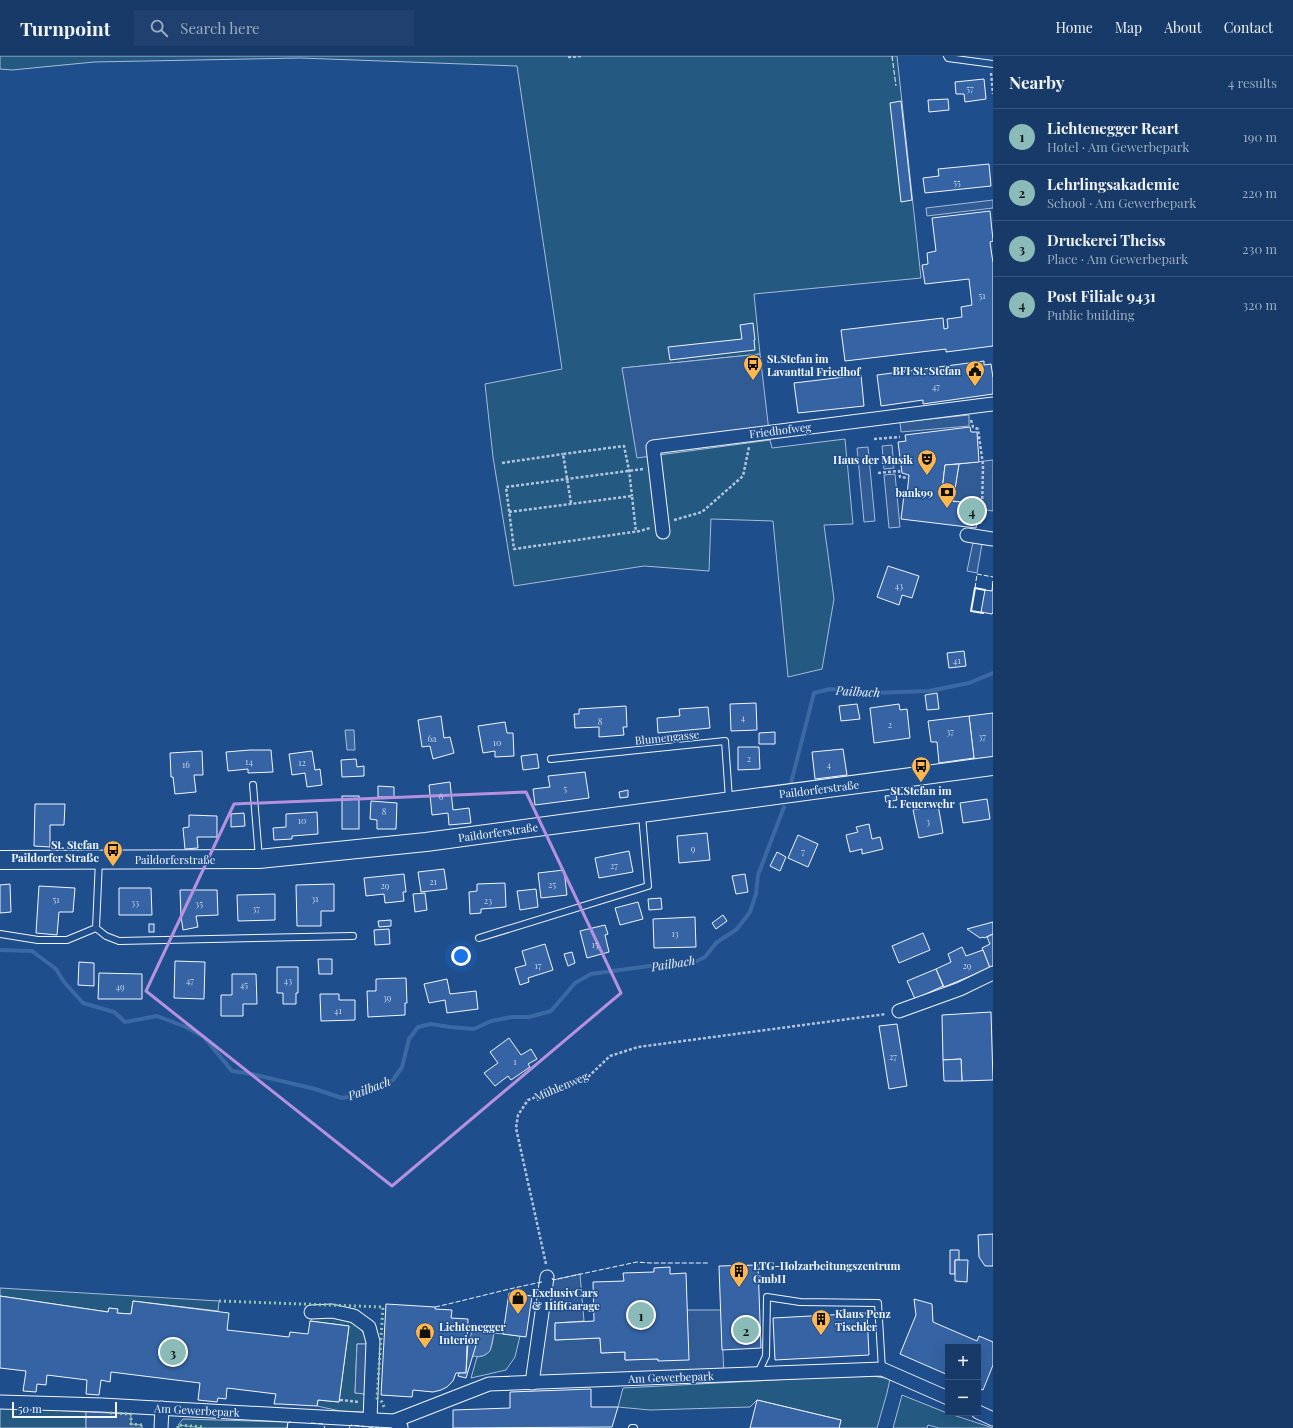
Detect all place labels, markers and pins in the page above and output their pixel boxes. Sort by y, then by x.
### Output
place label: St.Stefan im Lavanttal Friedhof [767,351,861,379]
bus stop icon: St.Stefan im Lavanttal Friedhof [742,353,764,381]
public building icon: BFI St. Stefan [964,359,986,387]
place label: BFI St. Stefan [892,363,961,378]
theatre icon: Haus der Musik [916,448,938,476]
place label: Haus der Musik [833,452,914,467]
bank icon: bank99 [936,481,958,509]
place label: bank99 [896,485,933,500]
pin: 4 [959,496,985,526]
bus stop icon: St.Stefan im L. Feuerwehr [910,755,932,783]
place label: St.Stefan im L. Feuerwehr [887,783,955,811]
place label: St. Stefan Paildorfer Straße [11,837,99,865]
bus stop icon: St. Stefan Paildorfer Straße [102,839,124,867]
place label: LTG-Holzarbeitungszentrum GmbH [753,1258,900,1286]
building icon: LTG-Holzarbeitungszentrum GmbH [728,1260,750,1288]
place label: ExclusivCars & HifiGarage [532,1285,600,1313]
shop icon: ExclusivCars & HifiGarage [507,1287,529,1315]
pin: 1 [628,1300,654,1330]
place label: Klaus Penz Tischler [835,1306,891,1334]
building icon: Klaus Penz Tischler [810,1308,832,1336]
pin: 2 [733,1315,759,1345]
place label: Lichtenegger Interior [439,1319,506,1347]
shop icon: Lichtenegger Interior [414,1321,436,1349]
pin: 3 [160,1337,186,1367]

